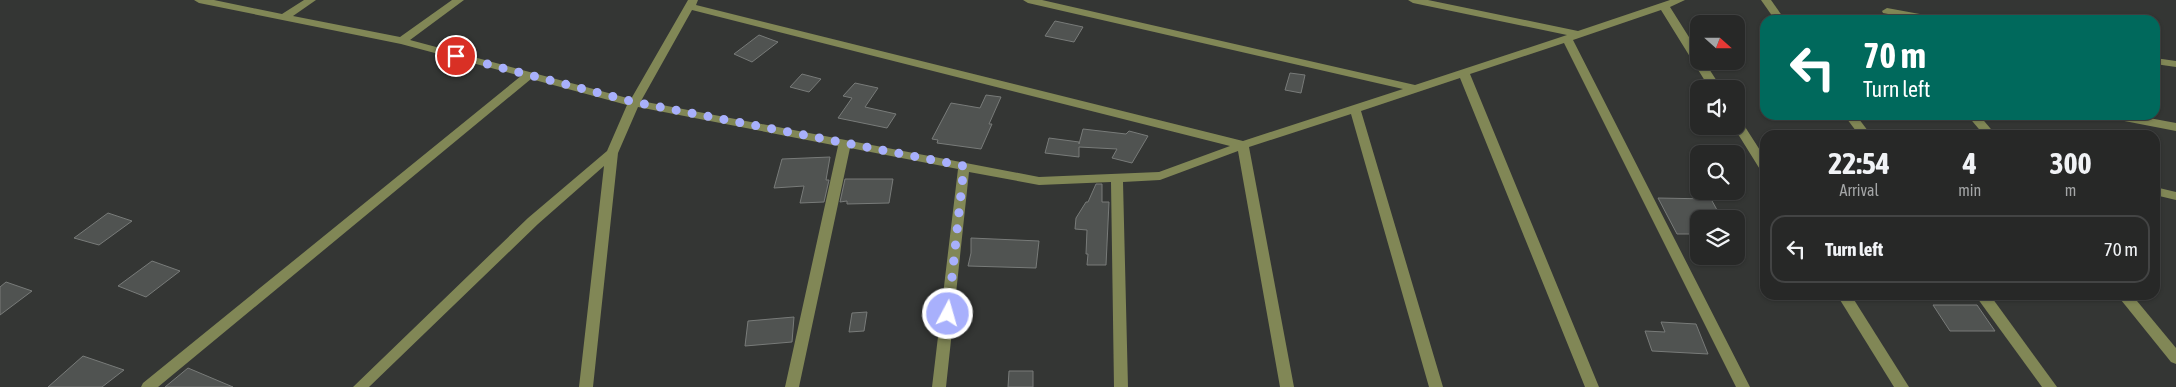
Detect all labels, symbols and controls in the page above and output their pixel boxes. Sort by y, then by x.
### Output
north arrow [1690,15,1745,70]
map controls [1690,15,1745,265]
pin [435,35,477,77]
icon: left [1780,35,1845,100]
text: 70 m [1863,35,1926,75]
icon: arrive [442,42,470,70]
text: Turn left [1863,76,1930,102]
button: sound [1690,80,1745,135]
button: search [1690,145,1745,200]
text: 22:54 [1828,146,1890,180]
text: 4 [1963,146,1977,180]
text: 300 [2049,146,2092,180]
text: Arrival [1840,181,1879,199]
text: min [1958,181,1981,199]
text: m [2065,181,2076,199]
button: layers [1690,210,1745,265]
icon: left [1782,235,1810,263]
text: Turn left [1825,238,1883,260]
text: 70 m [2104,238,2138,260]
position arrow [921,287,973,339]

